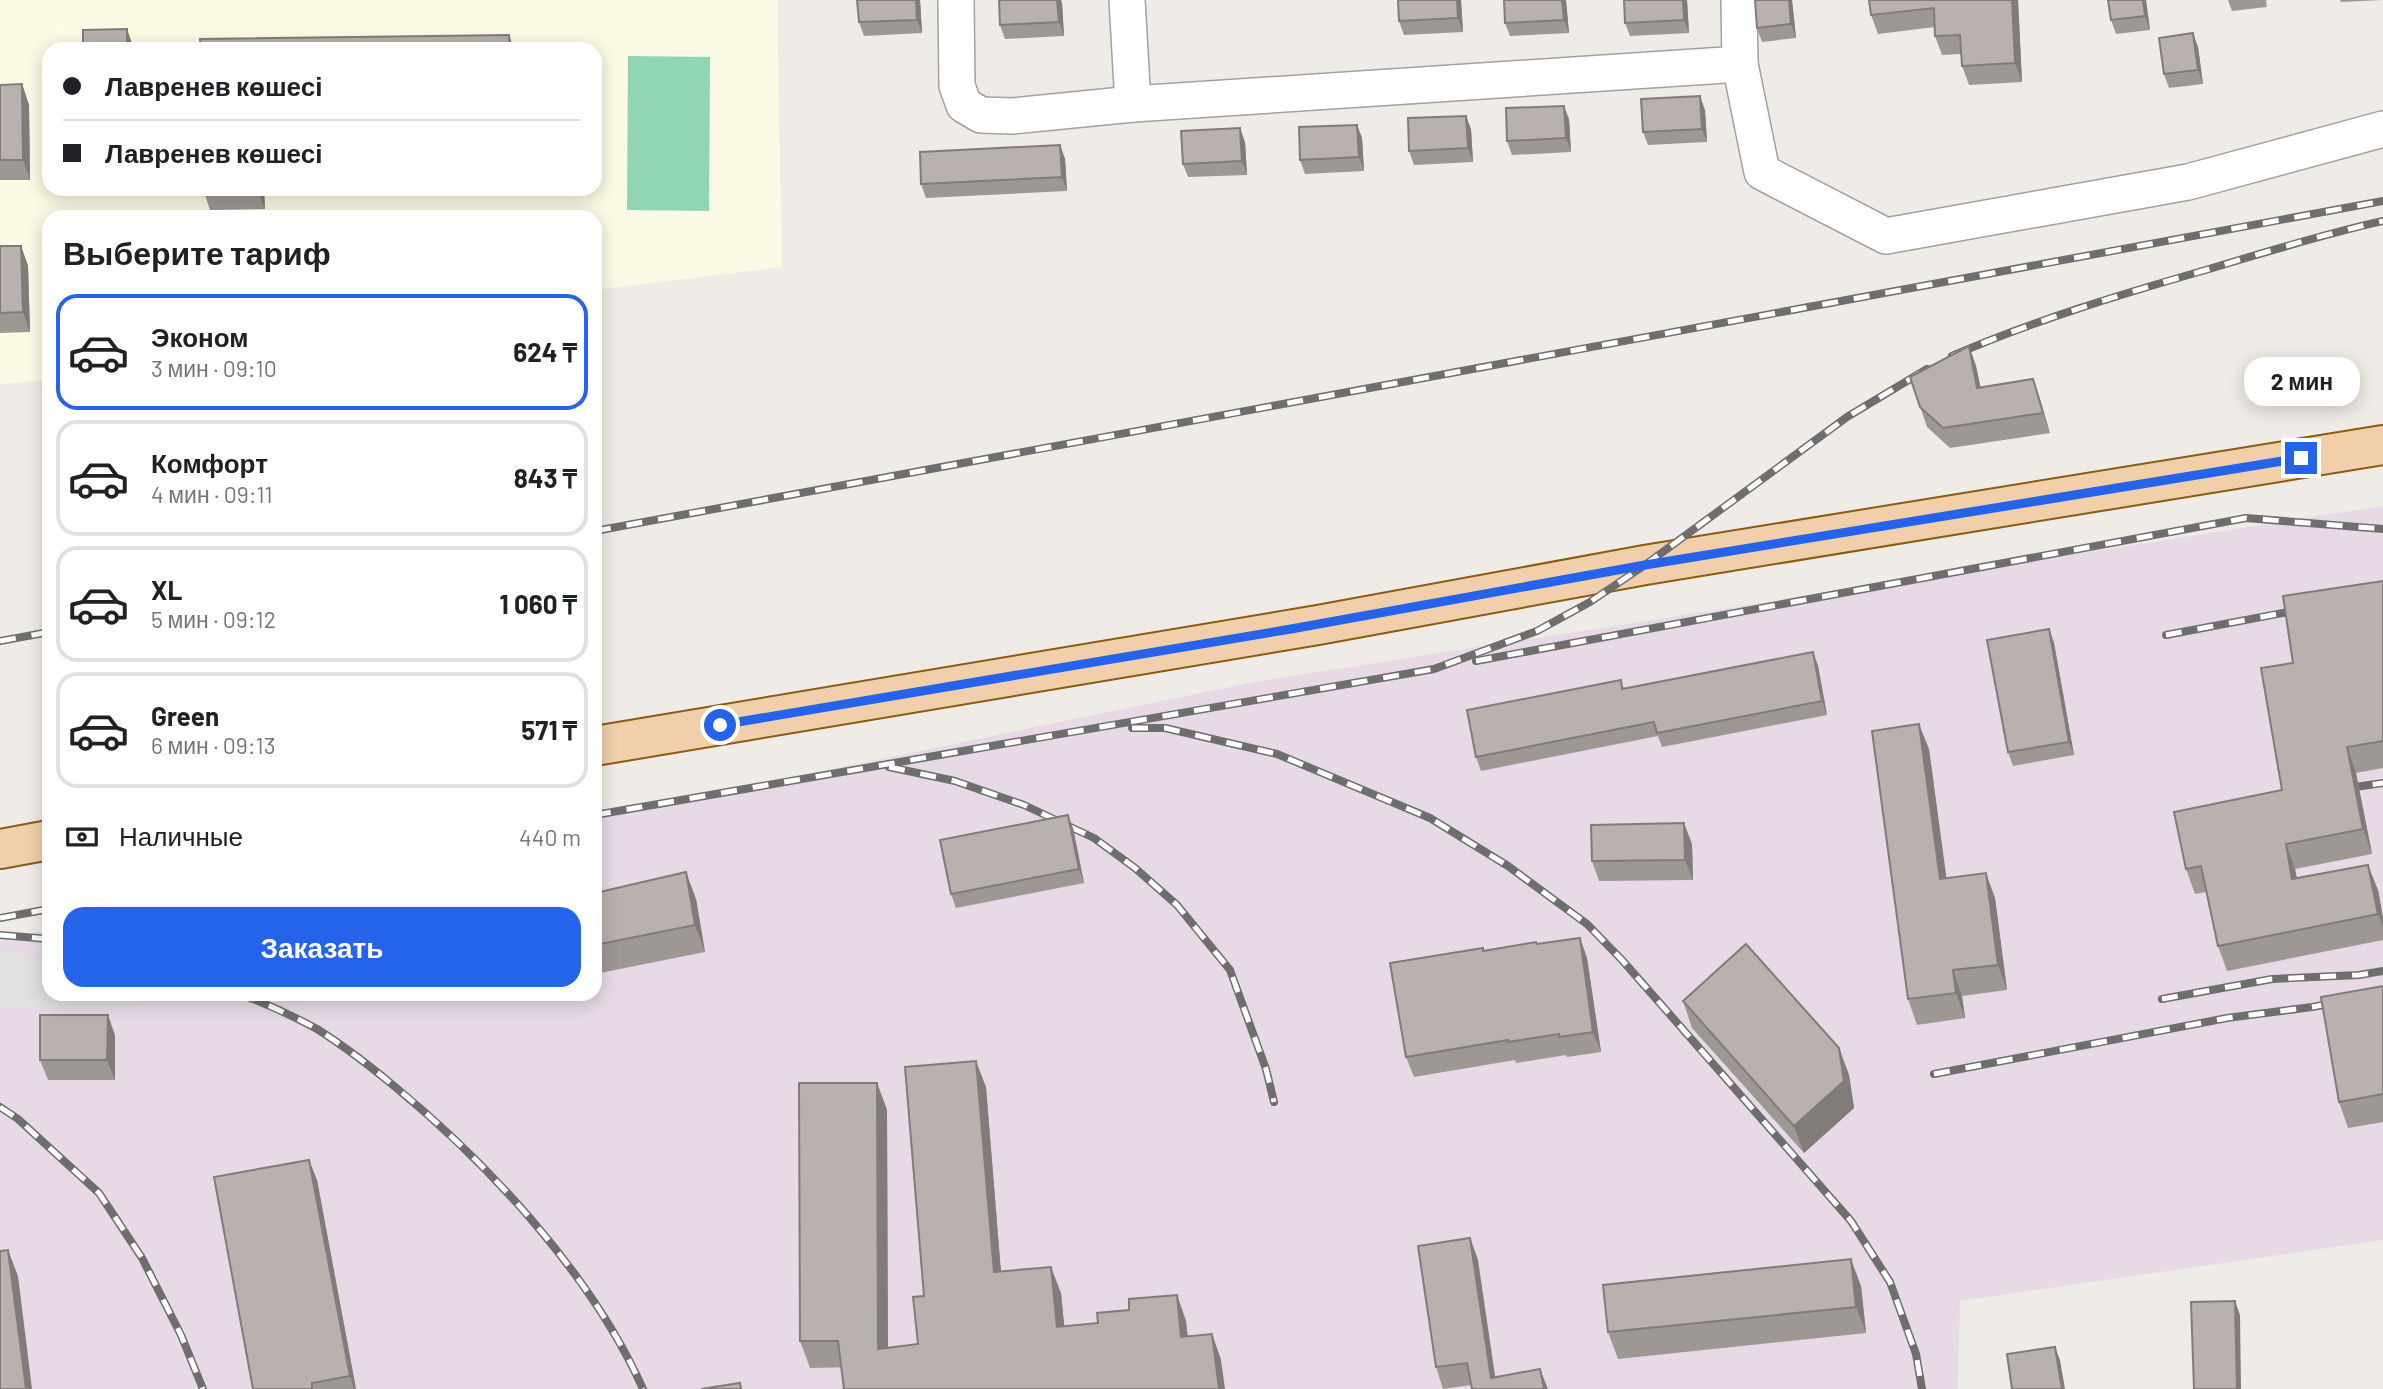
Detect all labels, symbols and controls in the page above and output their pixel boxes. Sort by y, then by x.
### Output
text: Лавренев көшесі [105,70,322,101]
text: Лавренев көшесі [105,137,322,168]
text: Выберите тариф [63,233,331,271]
icon: car [67,321,130,384]
text: Эконом [151,321,249,352]
text: 624 ₸ [513,336,577,367]
text: 3 мин · 09:10 [151,354,277,382]
callout: 2 мин [2243,356,2359,406]
text: 2 мин [2271,367,2333,395]
route end [2285,442,2317,474]
icon: car [67,447,130,510]
text: Комфорт [151,447,268,478]
text: 843 ₸ [514,462,577,493]
text: 4 мин · 09:11 [151,480,273,508]
icon: car [67,573,130,636]
text: XL [151,574,182,605]
text: 1 060 ₸ [500,588,577,619]
text: 5 мин · 09:12 [151,605,276,633]
icon: car [67,699,130,762]
text: Green [151,700,219,731]
route start [704,709,736,741]
text: 571 ₸ [521,714,577,745]
text: 6 мин · 09:13 [151,731,276,759]
icon: cash [63,818,101,856]
text: Наличные [119,820,243,851]
text: 440 m [519,823,581,851]
button: Заказать [63,907,581,987]

